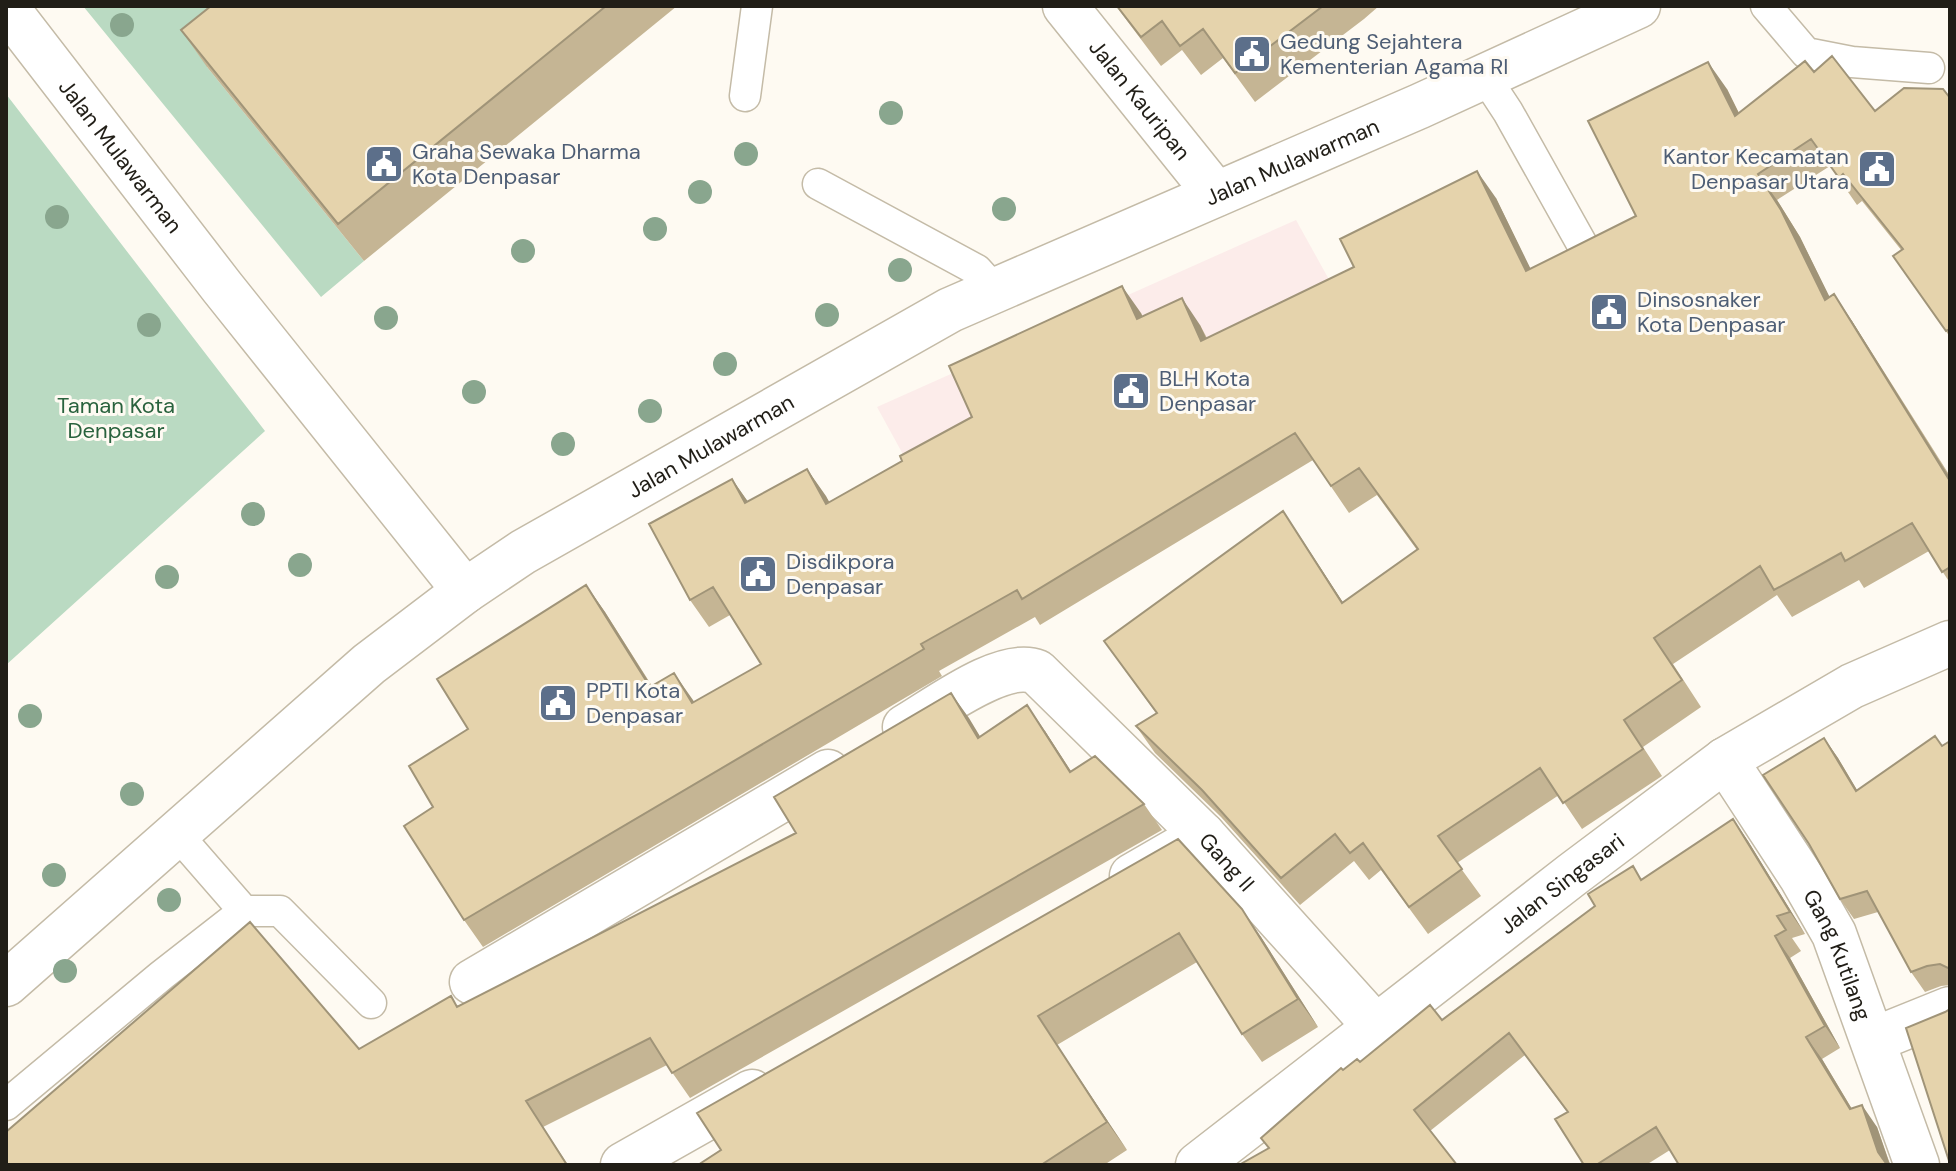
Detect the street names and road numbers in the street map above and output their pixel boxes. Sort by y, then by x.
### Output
street label: Jalan Kauripan [1083,33,1198,166]
street label: Jalan Mulawarman [52,73,189,239]
street label: Jalan Mulawarman [1200,111,1383,212]
street label: Jalan Mulawarman [622,387,799,504]
street label: Gang II [1193,826,1261,897]
street label: Jalan Singasari [1493,826,1630,940]
street label: Gang Kutilang [1797,884,1878,1024]

